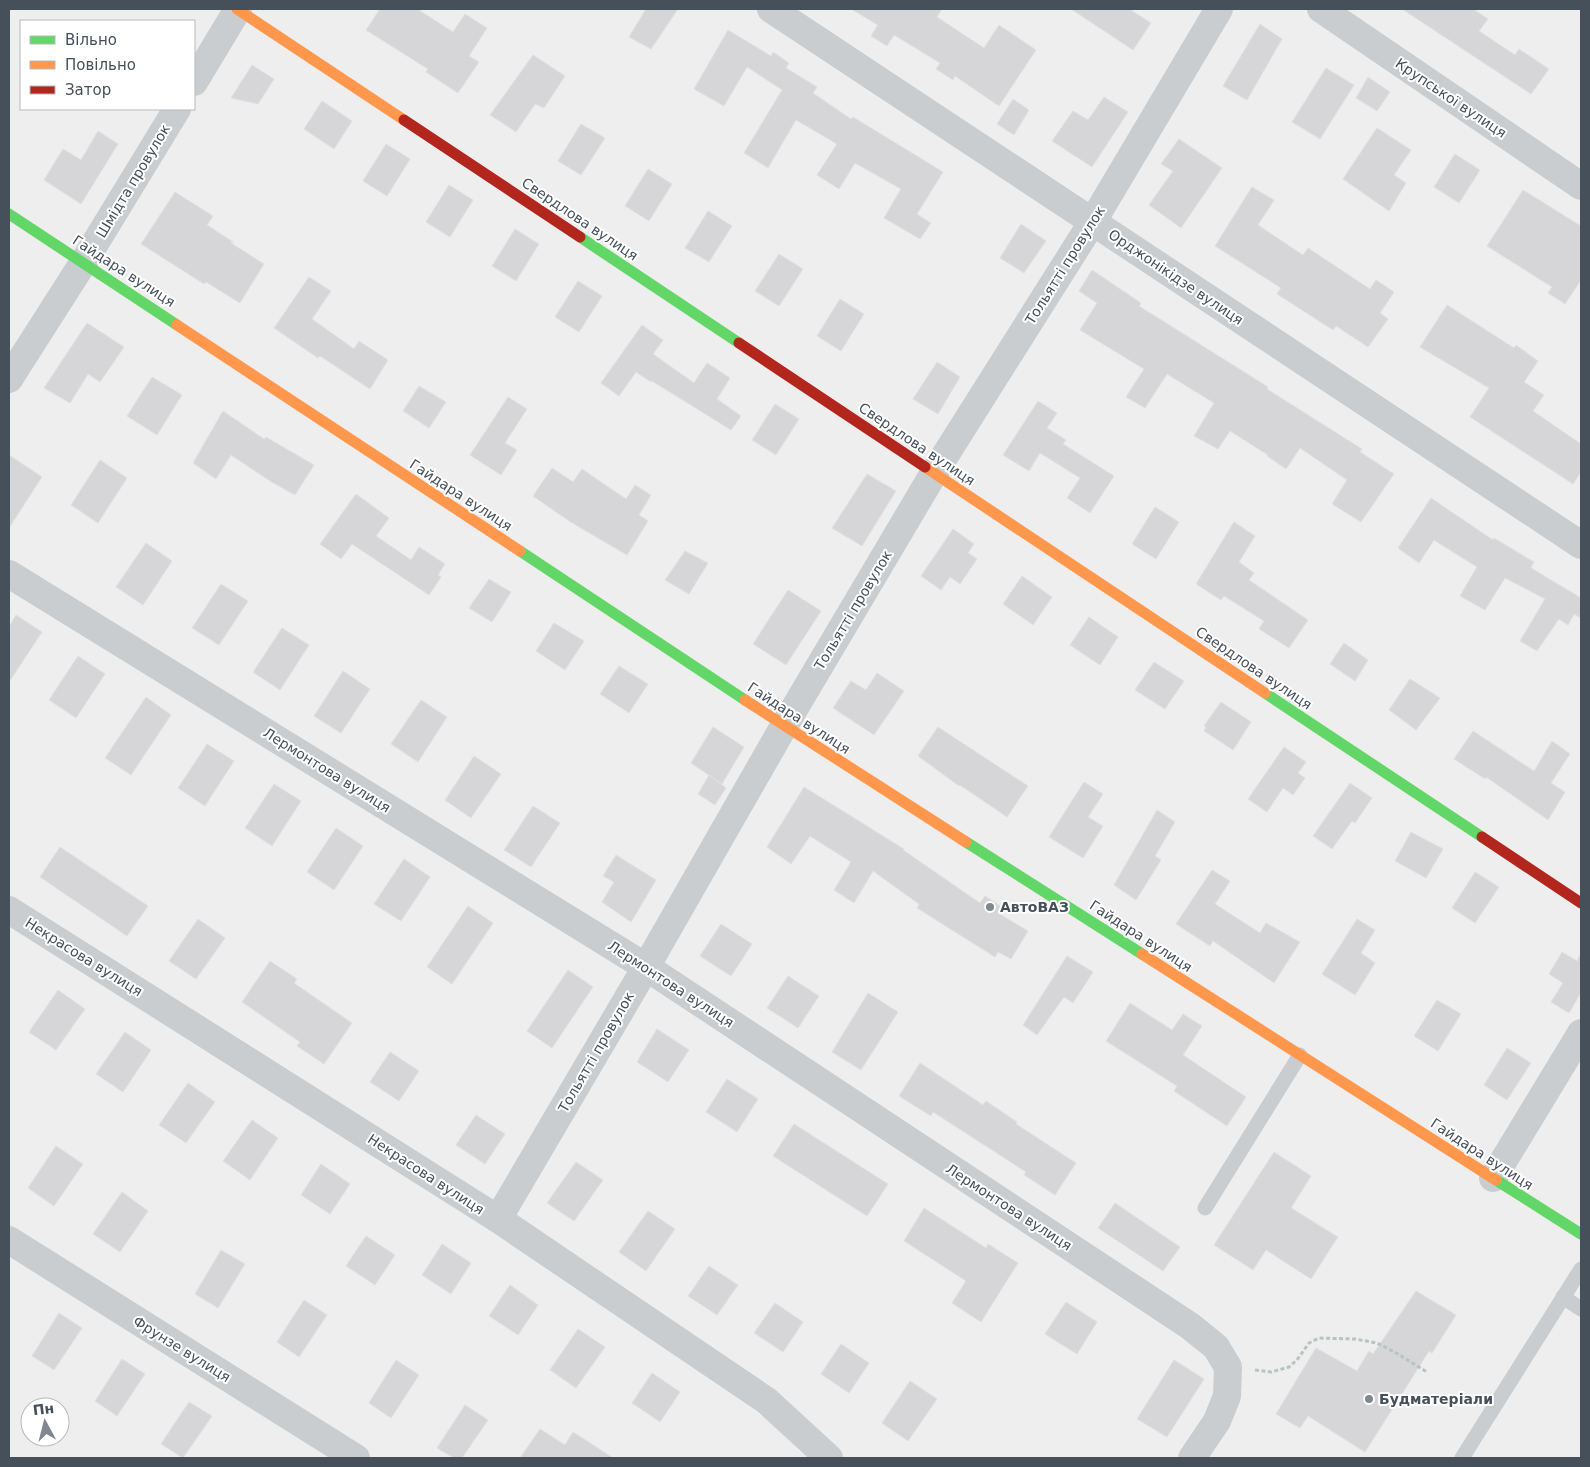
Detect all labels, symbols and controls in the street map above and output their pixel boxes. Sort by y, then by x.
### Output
legend [20,20,195,110]
text: Вільно [65,31,117,49]
street label: Крупської вулиця [1393,55,1509,141]
text: Повільно [65,56,136,74]
text: Затор [65,81,111,99]
street label: Шмідта провулок [93,121,173,241]
street label: Свердлова вулиця [519,174,641,264]
street label: Тольятті провулок [1022,203,1108,328]
street label: Орджонікідзе вулиця [1106,226,1246,328]
street label: Гайдара вулиця [70,232,178,310]
street label: Свердлова вулиця [856,399,978,489]
street label: Гайдара вулиця [407,456,515,534]
street label: Тольятті провулок [810,547,895,673]
street label: Свердлова вулиця [1193,623,1315,713]
street label: Гайдара вулиця [745,679,853,757]
street label: Лермонтова вулиця [260,724,394,816]
street label: Гайдара вулиця [1087,897,1195,975]
place label: АвтоВАЗ [1000,899,1069,915]
marker: АвтоВАЗ [984,901,996,913]
street label: Некрасова вулиця [22,914,146,1000]
street label: Лермонтова вулиця [605,937,737,1031]
street label: Тольятті провулок [554,989,637,1116]
street label: Гайдара вулиця [1428,1115,1536,1193]
street label: Некрасова вулиця [365,1130,487,1218]
street label: Лермонтова вулиця [943,1160,1075,1254]
street label: Фрунзе вулиця [131,1313,233,1385]
place label: Будматеріали [1379,1391,1493,1407]
marker: Будматеріали [1363,1393,1375,1405]
north arrow [20,1397,70,1447]
text: Пн [32,1400,55,1418]

